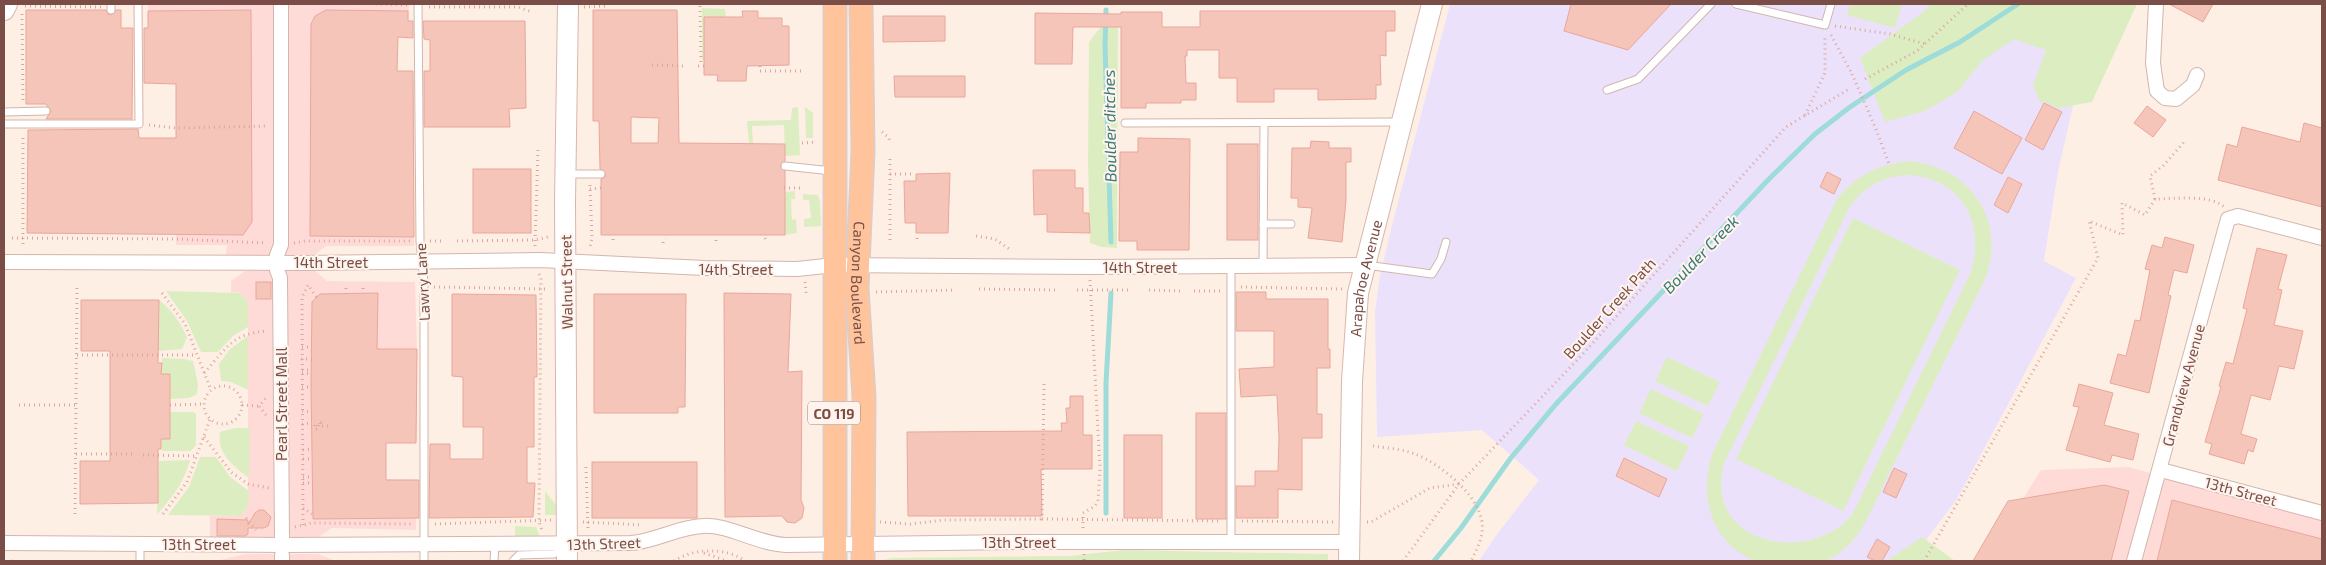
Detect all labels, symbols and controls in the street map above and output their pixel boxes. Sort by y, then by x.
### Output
water label: Boulder ditches [1099,69,1119,183]
water label: Boulder Creek [1658,211,1742,297]
street label: Arapahoe Avenue [1346,218,1385,337]
street label: Canyon Boulevard [848,221,870,345]
street label: Walnut Street [556,234,576,330]
street label: Lawry Lane [411,243,433,321]
street label: 14th Street [294,253,369,271]
street label: Boulder Creek Path [1559,254,1659,362]
street label: 14th Street [1103,258,1178,276]
street label: 14th Street [699,260,774,278]
street label: Grandview Avenue [2158,322,2208,448]
street label: Pearl Street Mall [272,347,290,461]
road number: CO 119 [808,402,860,424]
street label: 13th Street [2203,473,2279,509]
street label: 13th Street [567,533,641,553]
street label: 13th Street [982,533,1056,551]
street label: 13th Street [162,535,236,553]

